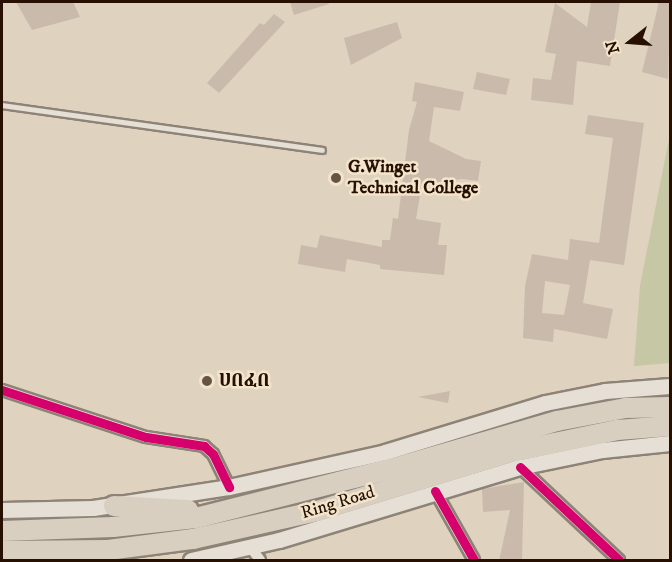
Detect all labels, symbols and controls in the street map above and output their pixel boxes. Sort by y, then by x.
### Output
north arrow [600,12,660,72]
text: N [601,38,624,56]
place label: G.Winget Technical College [348,157,478,200]
marker: G.Winget Technical College [329,171,343,185]
place label: ሀበፈበ [219,370,269,392]
marker: ሀበፈበ [200,374,214,388]
street label: Ring Road [299,482,377,524]

